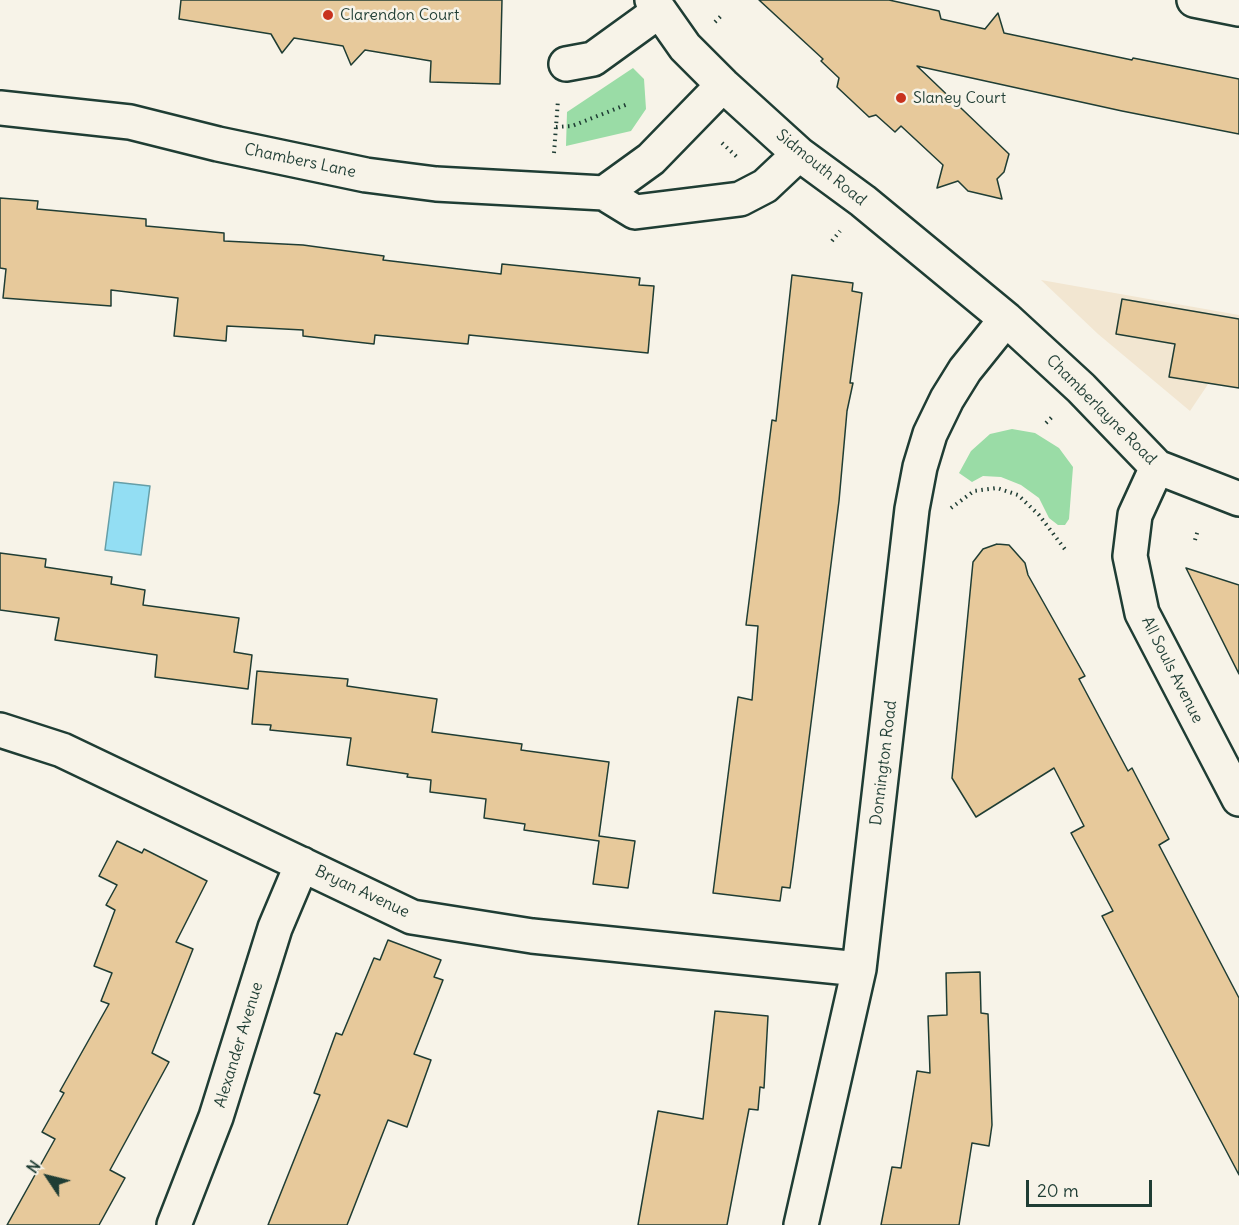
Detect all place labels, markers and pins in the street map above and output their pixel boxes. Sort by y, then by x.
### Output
place label: Clarendon Court [340,5,459,25]
marker: Clarendon Court [321,8,335,22]
place label: Slaney Court [913,88,1006,108]
marker: Slaney Court [894,91,908,105]

